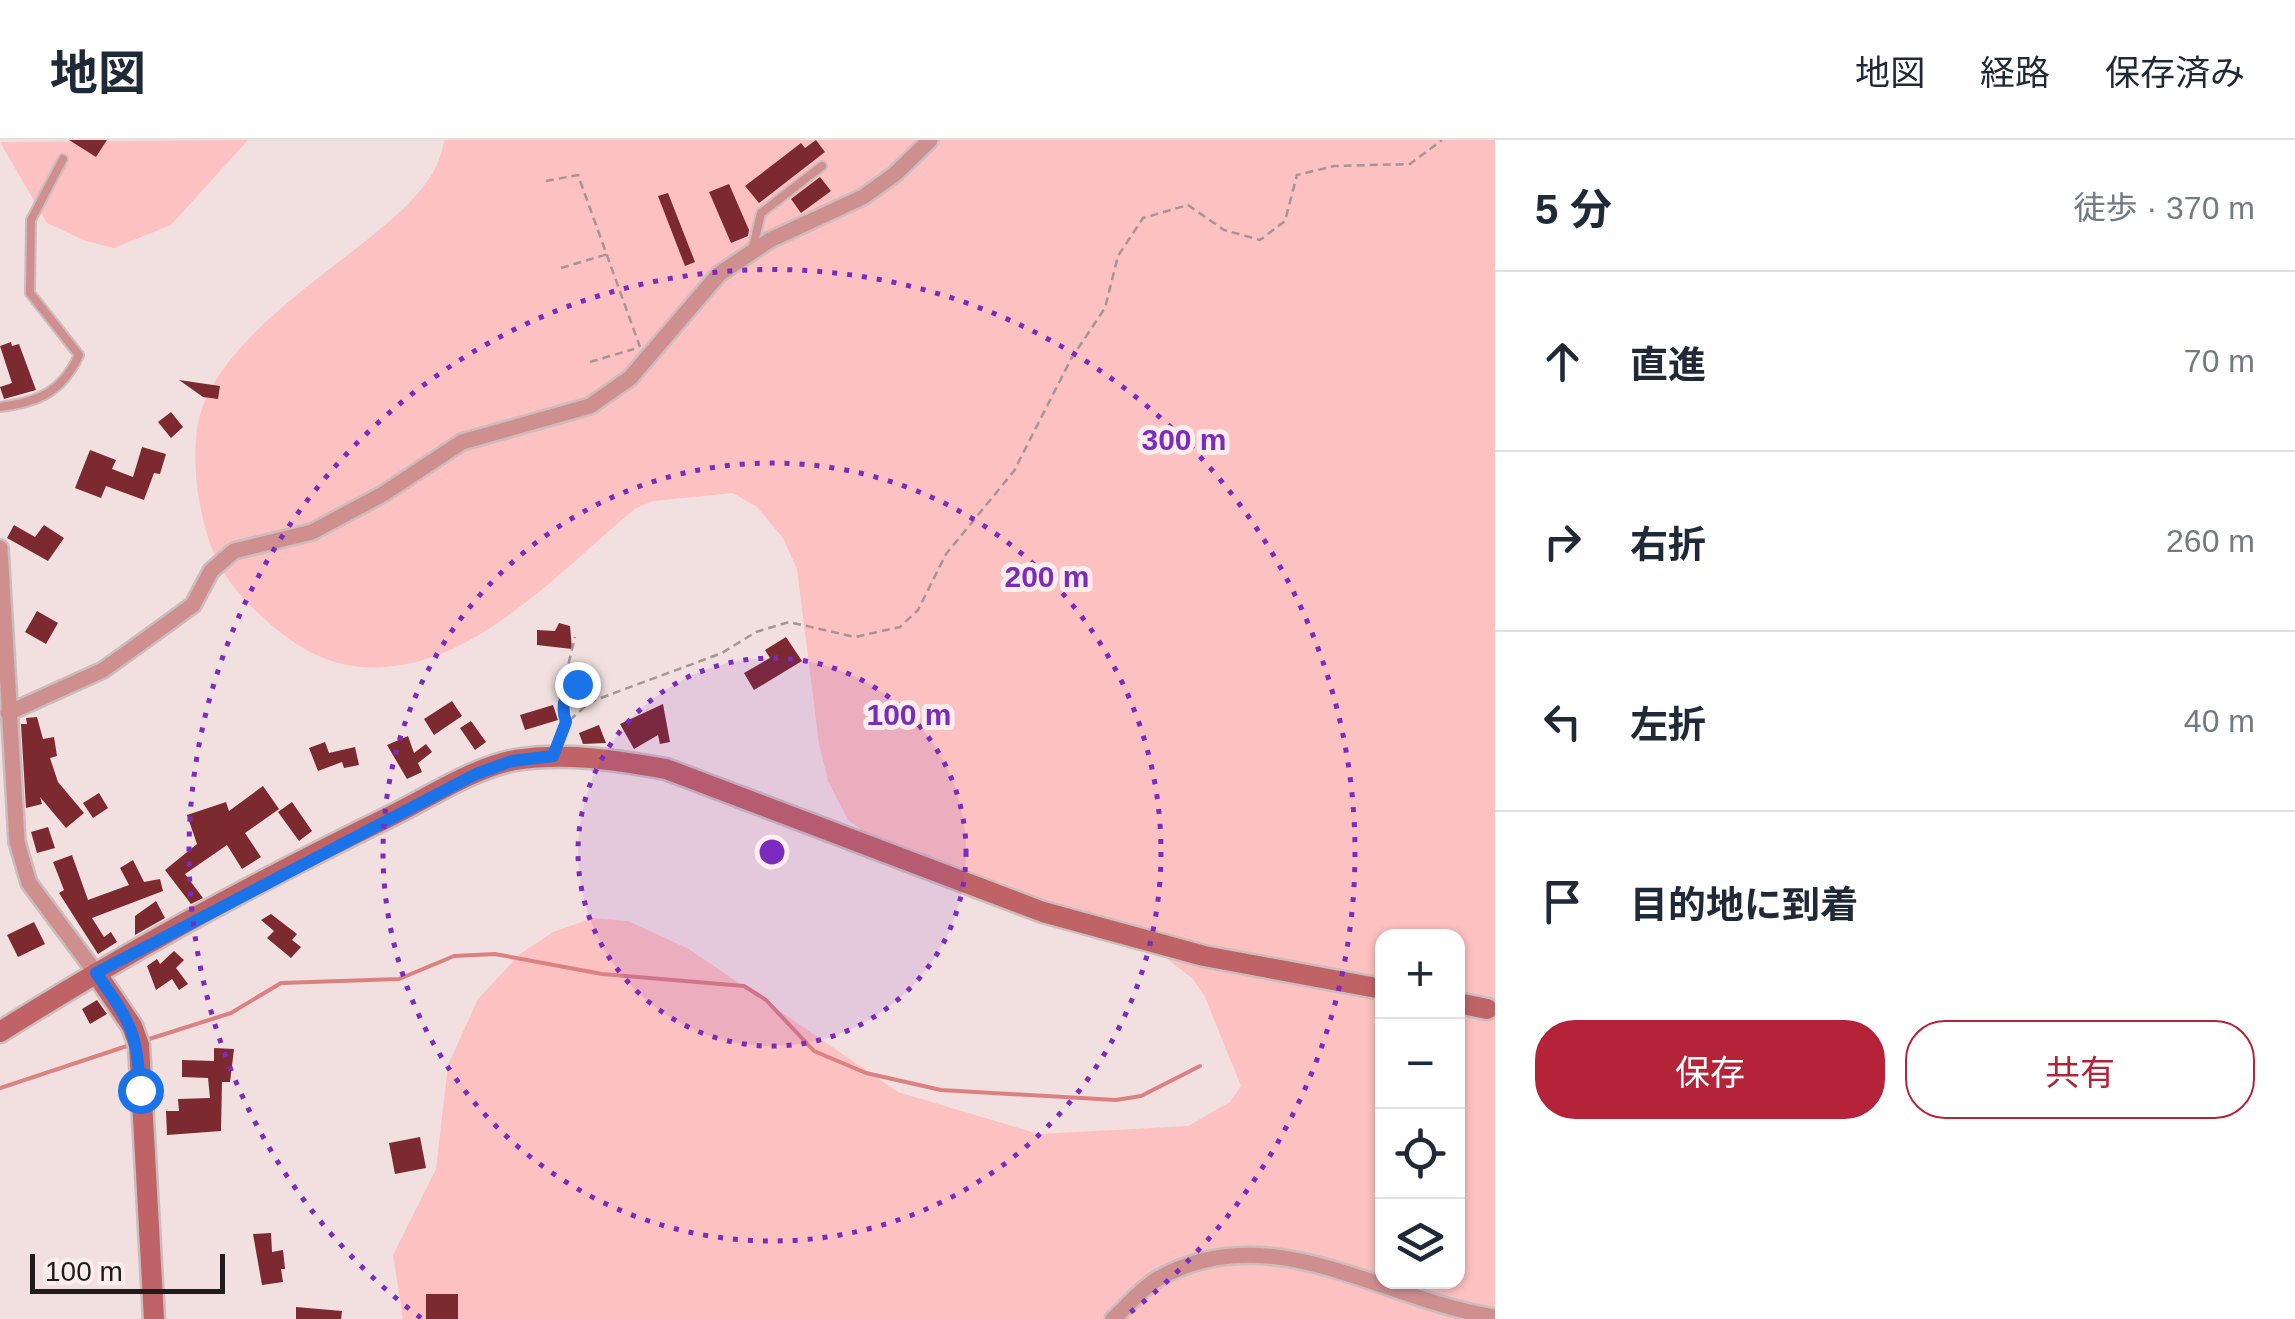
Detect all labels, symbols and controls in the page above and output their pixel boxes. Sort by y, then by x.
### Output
text: 地図 [50,47,146,100]
text: 地図 [1855,53,1925,92]
text: 経路 [1980,53,2050,92]
text: 保存済み [2105,53,2245,92]
text: 5 分 [1535,186,1612,233]
text: 徒歩 · 370 m [2074,190,2255,226]
icon: ahead [1535,334,1590,389]
text: 70 m [2184,343,2255,379]
text: 直進 [1630,344,1706,386]
text: 300 m [1141,423,1227,456]
icon: right [1535,514,1590,569]
text: 260 m [2166,523,2255,559]
text: 右折 [1630,524,1706,566]
text: 200 m [1004,560,1090,593]
route end [555,662,601,708]
icon: left [1535,694,1590,749]
text: 100 m [866,698,952,731]
text: 40 m [2184,703,2255,739]
text: 左折 [1630,704,1706,746]
centre of rings [754,834,790,870]
icon: arrive [1535,874,1590,929]
text: 目的地に到着 [1630,884,1858,926]
map controls [1375,929,1465,1289]
button: + [1375,929,1465,1019]
button: − [1375,1019,1465,1109]
button: 保存 [1535,1020,1885,1119]
button: 共有 [1905,1020,2255,1119]
route start [118,1068,164,1114]
button: locate [1375,1109,1465,1199]
button: layers [1375,1199,1465,1289]
scale bar [30,1249,225,1294]
text: 100 m [45,1256,123,1287]

